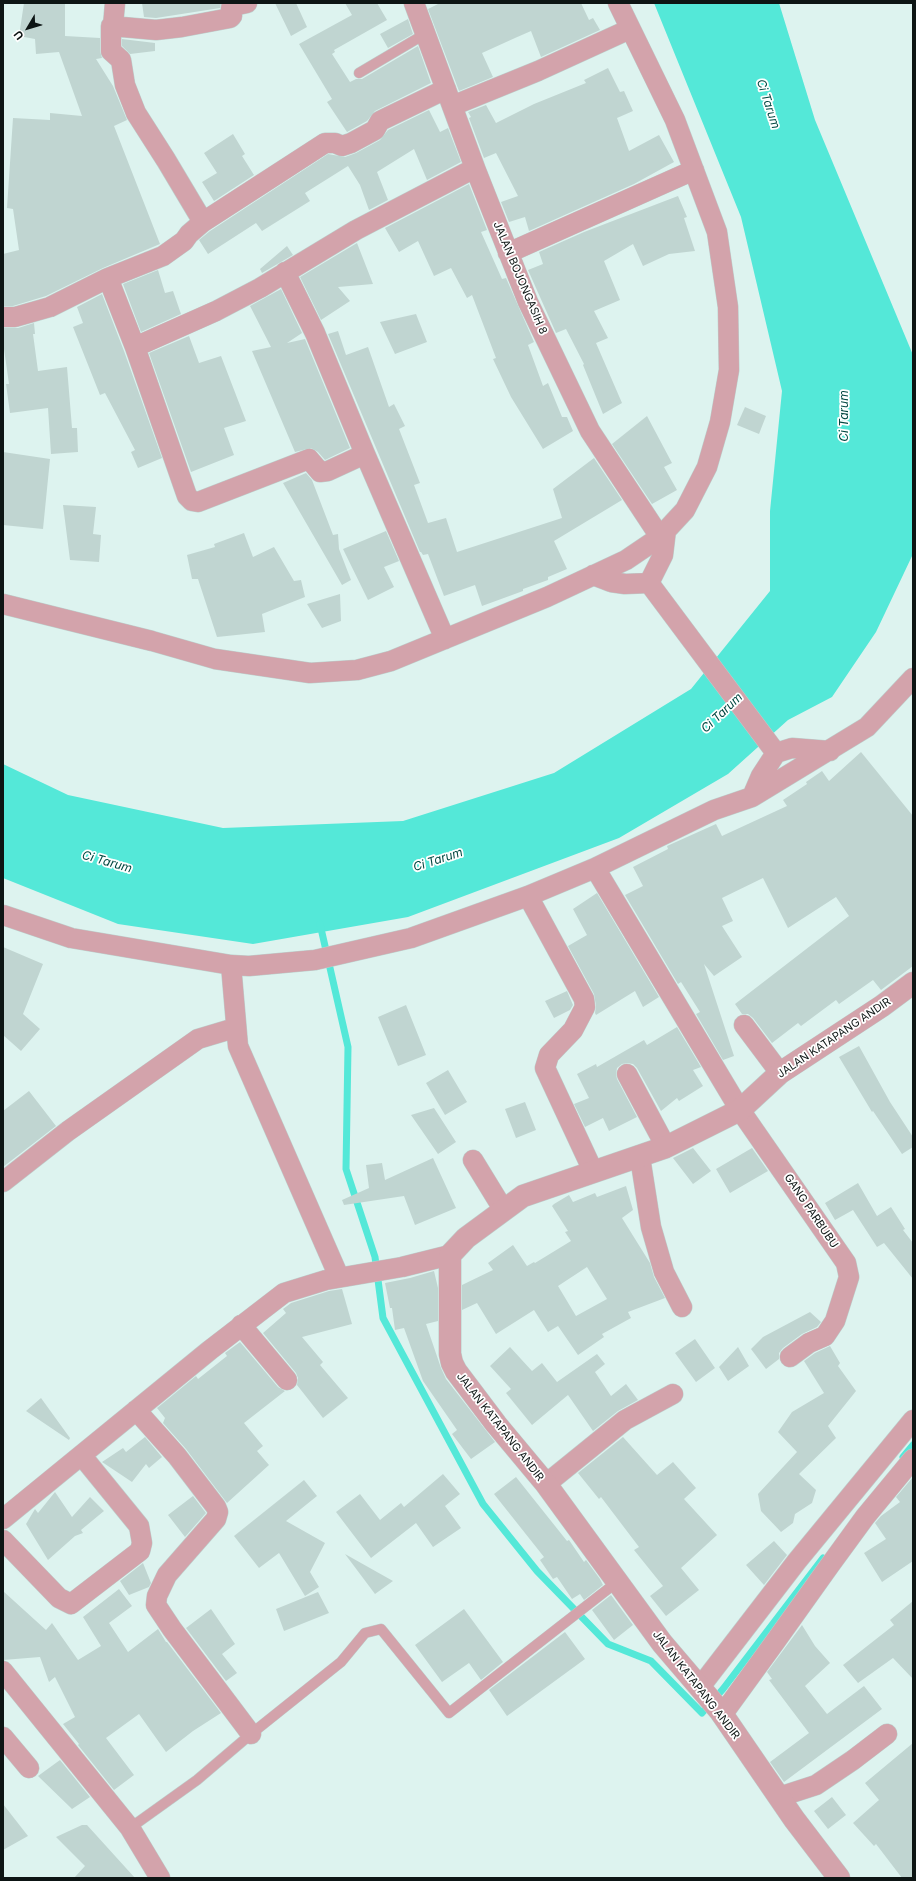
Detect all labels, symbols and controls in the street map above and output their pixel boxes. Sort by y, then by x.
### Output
north arrow [8,8,48,48]
text: U [11,28,27,43]
water label: Ci Tarum [753,77,783,131]
street label: JALAN BOJONGASIH 8 [490,220,550,336]
water label: Ci Tarum [837,390,851,442]
water label: Ci Tarum [698,690,746,736]
water label: Ci Tarum [411,845,465,875]
water label: Ci Tarum [80,848,134,876]
street label: JALAN KATAPANG ANDIR [775,995,893,1081]
street label: GANG PARBUBU [781,1171,841,1251]
street label: JALAN KATAPANG ANDIR [454,1370,546,1484]
street label: JALAN KATAPANG ANDIR [650,1628,742,1742]

